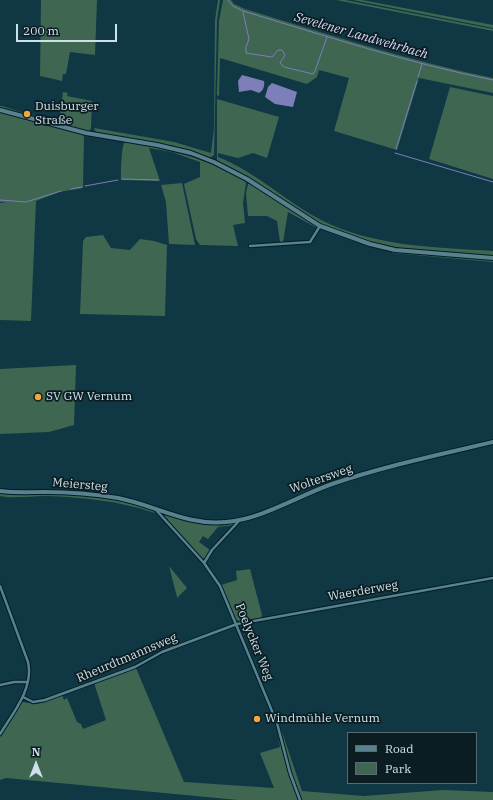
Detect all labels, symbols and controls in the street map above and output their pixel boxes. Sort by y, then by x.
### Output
water label: Sevelener Landwehrbach [292,9,430,63]
scale bar [18,16,119,42]
text: 200 m [23,23,59,38]
place label: Duisburger Straße [35,100,99,128]
marker: Duisburger Straße [22,109,32,119]
place label: SV GW Vernum [46,390,132,404]
marker: SV GW Vernum [33,392,43,402]
street label: Woltersweg [288,462,354,496]
street label: Meiersteg [52,475,108,495]
street label: Waerderweg [327,578,399,604]
street label: Poelycker Weg [232,601,276,683]
street label: Rheurdtmannsweg [75,630,179,686]
place label: Windmühle Vernum [265,712,380,726]
marker: Windmühle Vernum [252,714,262,724]
legend [347,732,477,784]
text: Road [385,741,414,756]
north arrow [16,744,56,784]
text: N [32,745,40,759]
text: Park [385,761,411,776]

